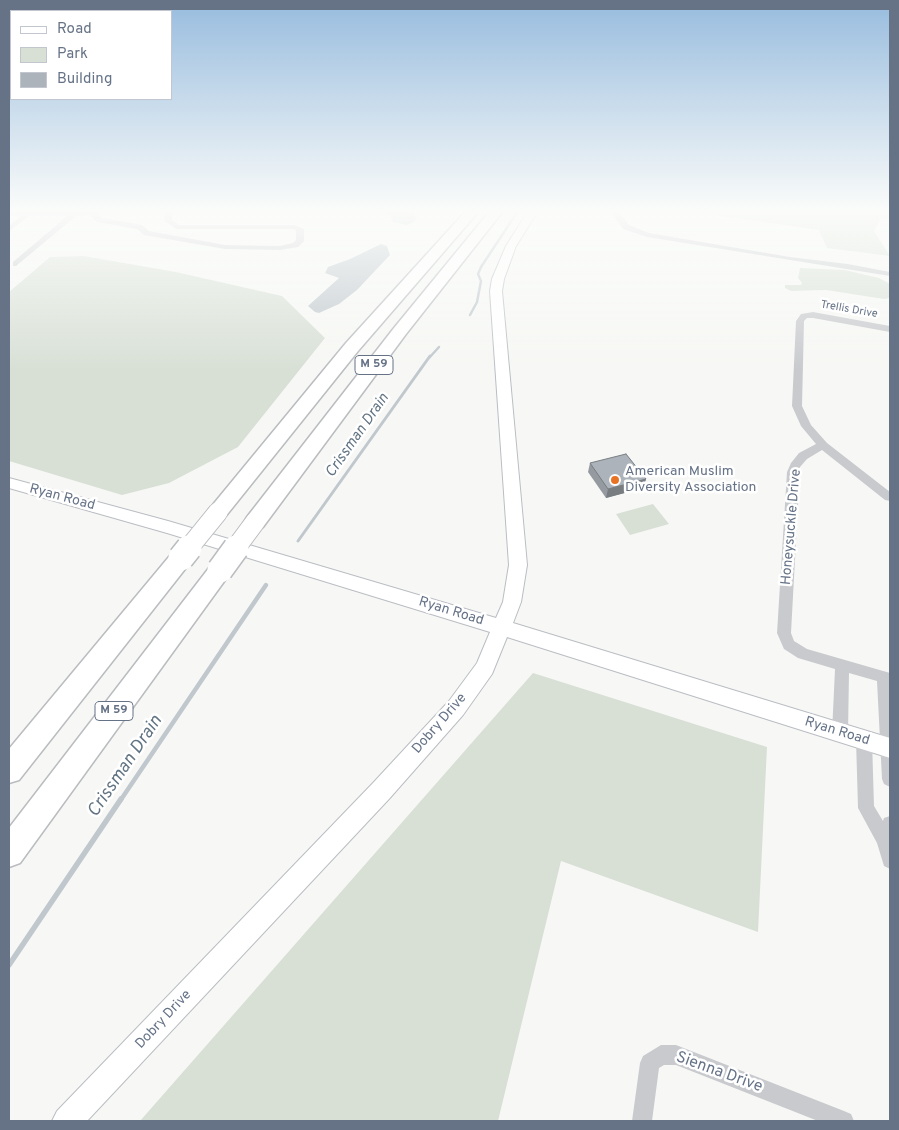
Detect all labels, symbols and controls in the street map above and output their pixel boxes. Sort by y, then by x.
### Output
legend [10,10,172,100]
text: Road [57,20,92,39]
text: Park [57,45,88,64]
text: Building [57,70,112,89]
street label: Trellis Drive [819,298,879,322]
road number: M 59 [355,356,393,374]
water label: Crissman Drain [322,390,394,482]
place label: American Muslim Diversity Association [625,464,756,497]
street label: Honeysuckle Drive [779,468,805,586]
marker: American Muslim Diversity Association [609,474,621,486]
street label: Ryan Road [27,481,97,515]
street label: Ryan Road [416,594,486,630]
street label: Dobry Drive [409,690,471,758]
road number: M 59 [95,701,133,720]
water label: Crissman Drain [84,712,168,822]
street label: Ryan Road [802,714,872,750]
street label: Dobry Drive [132,987,196,1053]
street label: Sienna Drive [673,1048,765,1098]

